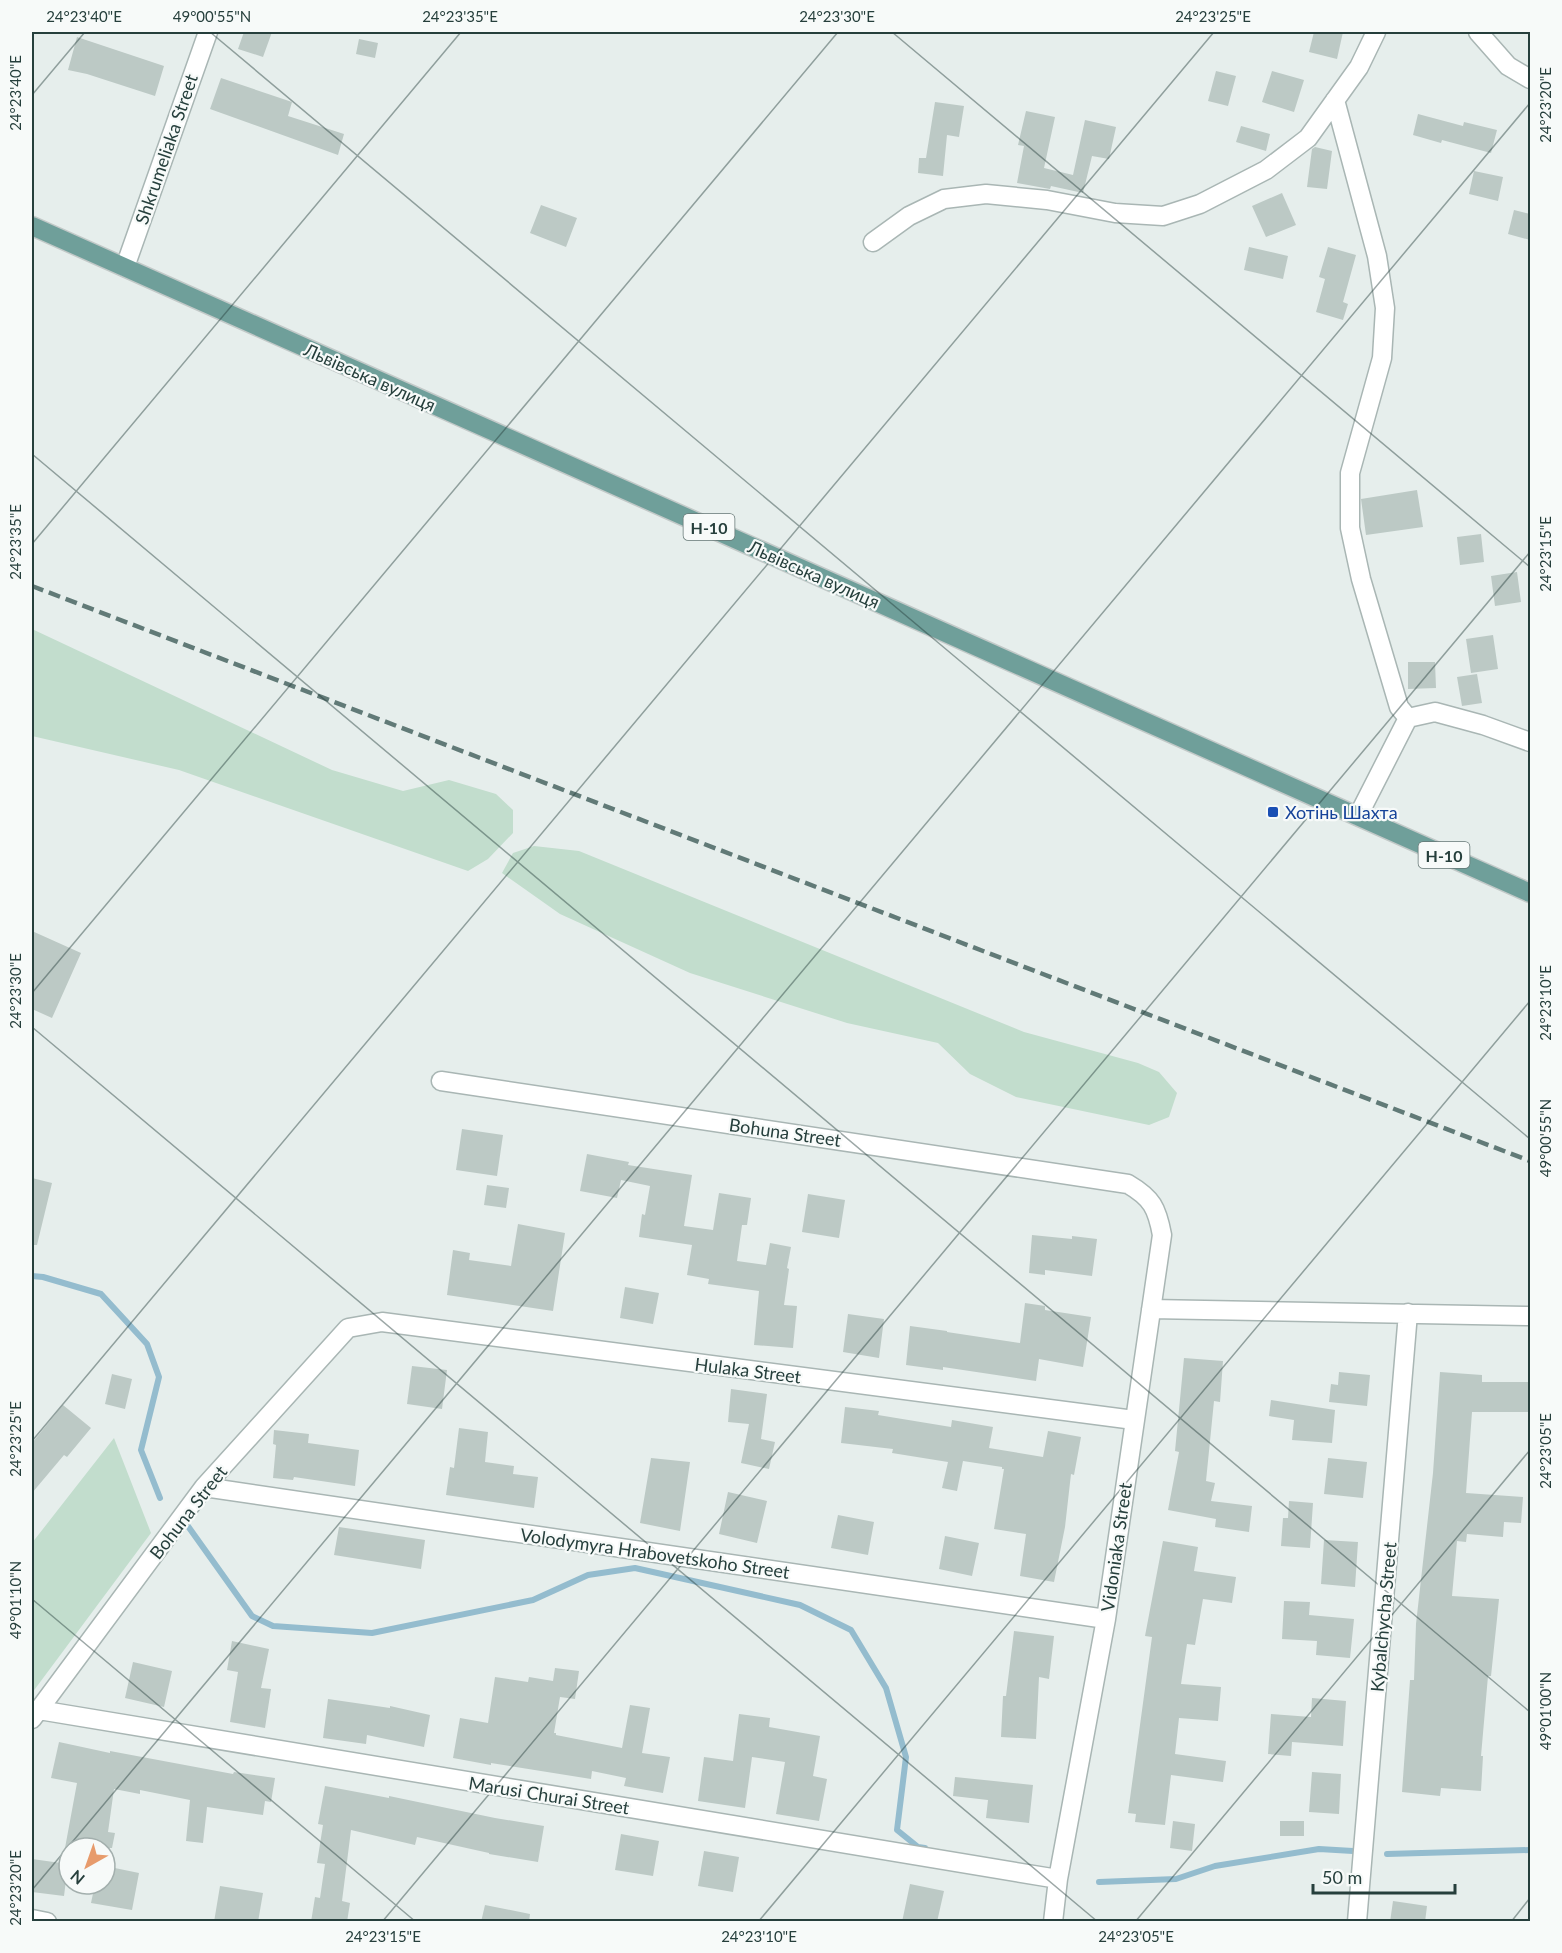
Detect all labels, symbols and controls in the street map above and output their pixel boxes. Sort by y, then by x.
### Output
text: 24°23'40"E [46,7,122,25]
text: 49°00'55"N [173,7,251,25]
text: 24°23'35"E [422,7,498,25]
text: 24°23'30"E [799,7,875,25]
text: 24°23'25"E [1175,7,1251,25]
text: 24°23'40"E [6,55,24,131]
text: 24°23'20"E [1536,67,1554,143]
street label: Shkrumeliaka Street [130,71,202,227]
street label: Львівська вулиця [300,338,439,416]
text: 24°23'35"E [6,504,24,580]
road number: Н-10 [684,514,734,540]
text: 24°23'15"E [1536,516,1554,592]
street label: Львівська вулиця [744,535,883,613]
place label: Хотінь Шахта [1285,801,1398,823]
marker: Хотінь Шахта [1266,805,1280,819]
road number: Н-10 [1418,842,1470,868]
text: 24°23'30"E [6,953,24,1029]
text: 24°23'10"E [1536,965,1554,1041]
text: 49°00'55"N [1536,1099,1554,1177]
street label: Bohuna Street [728,1113,843,1151]
street label: Hulaka Street [694,1353,803,1387]
text: 24°23'25"E [6,1401,24,1477]
text: 24°23'05"E [1536,1413,1554,1489]
street label: Bohuna Street [145,1460,232,1563]
street label: Vidoniaka Street [1096,1480,1136,1613]
street label: Volodymyra Hrabovetskoho Street [519,1523,791,1583]
street label: Kybalchycha Street [1365,1541,1401,1693]
text: 49°01'10"N [6,1561,24,1639]
text: 49°01'00"N [1536,1672,1554,1750]
street label: Marusi Churai Street [467,1771,631,1819]
north arrow [57,1836,117,1896]
text: 24°23'20"E [6,1850,24,1926]
scale bar [1313,1857,1456,1895]
text: 50 m [1322,1866,1362,1888]
text: N [66,1867,88,1889]
text: 24°23'15"E [345,1927,421,1945]
text: 24°23'10"E [721,1927,797,1945]
text: 24°23'05"E [1098,1927,1174,1945]

